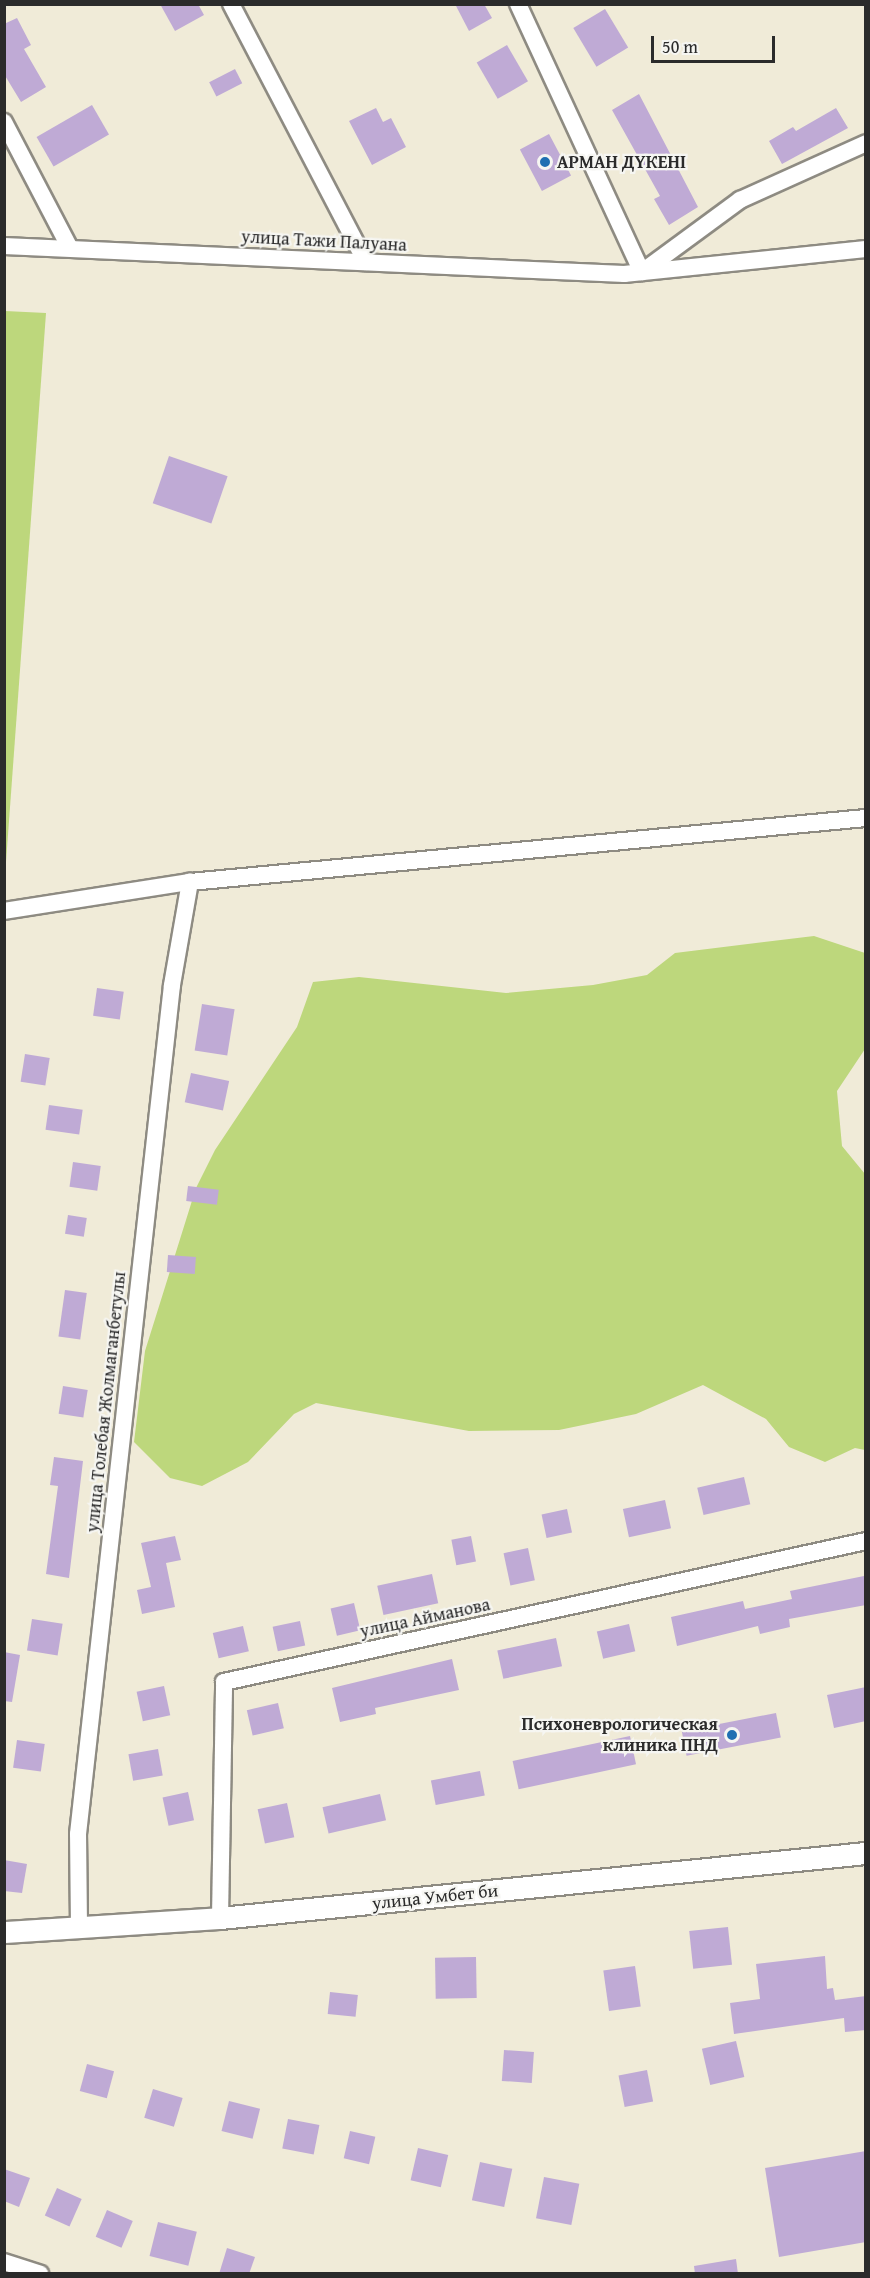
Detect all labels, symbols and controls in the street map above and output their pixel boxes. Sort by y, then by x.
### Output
scale bar [654,24,778,62]
text: 50 m [662,33,698,60]
place label: АРМАН ДҮКЕНІ [557,151,686,173]
marker: АРМАН ДҮКЕНІ [538,155,552,169]
street label: улица Тажи Палуана [241,226,407,256]
street label: улица Толебая Жолмаганбетулы [82,1270,130,1534]
street label: улица Айманова [358,1594,492,1642]
place label: Психоневрологическая клиника ПНД [522,1714,718,1756]
marker: Психоневрологическая клиника ПНД [723,1726,741,1744]
street label: улица Умбет би [371,1880,499,1914]

